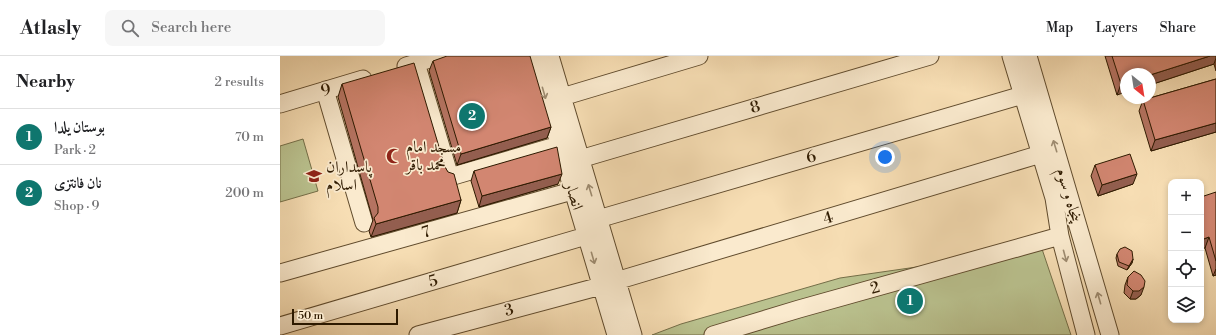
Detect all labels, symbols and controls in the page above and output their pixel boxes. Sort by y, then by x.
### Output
search box [105,10,385,46]
text: Atlasly [20,16,81,40]
icon: search [119,17,141,39]
text: Search here [151,18,231,37]
text: Map [1046,19,1073,37]
text: Layers [1095,19,1138,37]
text: Share [1160,19,1196,37]
north arrow [1120,68,1156,104]
text: Nearby [16,71,75,93]
text: 2 results [215,74,264,90]
street label: 9 [318,79,334,101]
one-way arrow [541,87,548,100]
street label: 8 [748,96,763,118]
pin: 2 [459,101,485,131]
text: بوستان یلدا [54,118,105,137]
text: 1 [26,129,32,145]
text: 70 m [235,129,264,145]
place label: مسجد امام محمد باقر [404,137,461,175]
one-way arrow [1051,140,1058,153]
text: Park · 2 [54,142,96,158]
street label: 6 [804,146,819,168]
mosque icon: مسجد امام محمد باقر [385,147,403,165]
your location [875,147,895,167]
place label: پاسداران اسلام [326,157,373,199]
street label: پنجاه و سوم [1048,166,1087,227]
school or university icon: پاسداران اسلام [305,167,323,185]
text: نان فانتزی [54,174,102,193]
street label: انصار [560,178,588,212]
map controls [1168,179,1204,323]
button: + [1168,179,1204,215]
one-way arrow [586,184,593,197]
text: 2 [25,185,33,201]
text: 200 m [225,185,264,201]
text: Shop · 9 [54,198,99,214]
street label: 4 [821,207,836,229]
button: − [1168,215,1204,251]
street label: 7 [419,221,433,243]
one-way arrow [1062,249,1069,262]
button: locate [1168,251,1204,287]
one-way arrow [590,252,597,265]
street label: 5 [426,270,440,292]
street label: 2 [868,277,882,299]
pin: 1 [897,286,923,316]
button: layers [1168,287,1204,323]
one-way arrow [1095,291,1102,304]
street label: 3 [502,299,516,321]
scale bar [292,307,398,326]
text: 50 m [298,309,323,323]

